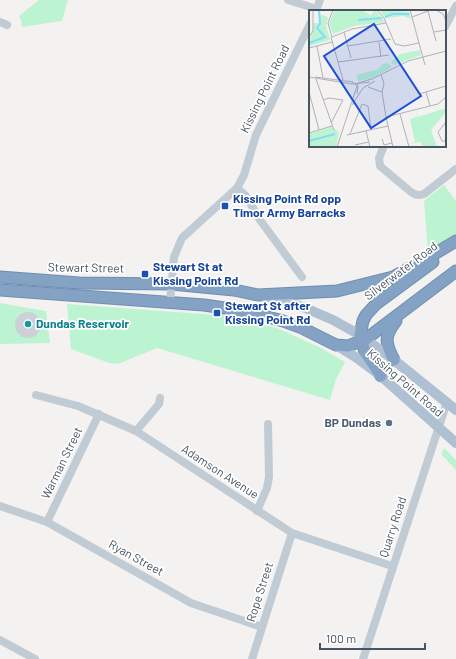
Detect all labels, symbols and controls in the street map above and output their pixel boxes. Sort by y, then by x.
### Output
inset map [309,10,446,147]
street label: Kissing Point Road [237,42,292,135]
place label: Kissing Point Rd opp Timor Army Barracks [233,191,345,219]
marker: Kissing Point Rd opp Timor Army Barracks [220,201,230,211]
street label: Silverwater Road [361,238,440,302]
street label: Stewart Street [48,259,124,275]
place label: Stewart St at Kissing Point Rd [153,259,239,287]
marker: Stewart St at Kissing Point Rd [140,269,150,279]
place label: Stewart St after Kissing Point Rd [225,298,311,326]
marker: Stewart St after Kissing Point Rd [212,308,222,318]
place label: Dundas Reservoir [36,316,130,330]
marker: Dundas Reservoir [23,319,33,329]
street label: Kissing Point Road [365,345,447,419]
place label: BP Dundas [324,415,381,429]
marker: BP Dundas [384,418,394,428]
street label: Warman Street [38,424,85,501]
street label: Adamson Avenue [179,441,262,501]
street label: Quarry Road [376,495,408,559]
street label: Ryan Street [107,536,166,578]
street label: Rope Street [243,560,275,623]
scale bar [320,625,425,651]
text: 100 m [326,631,356,645]

